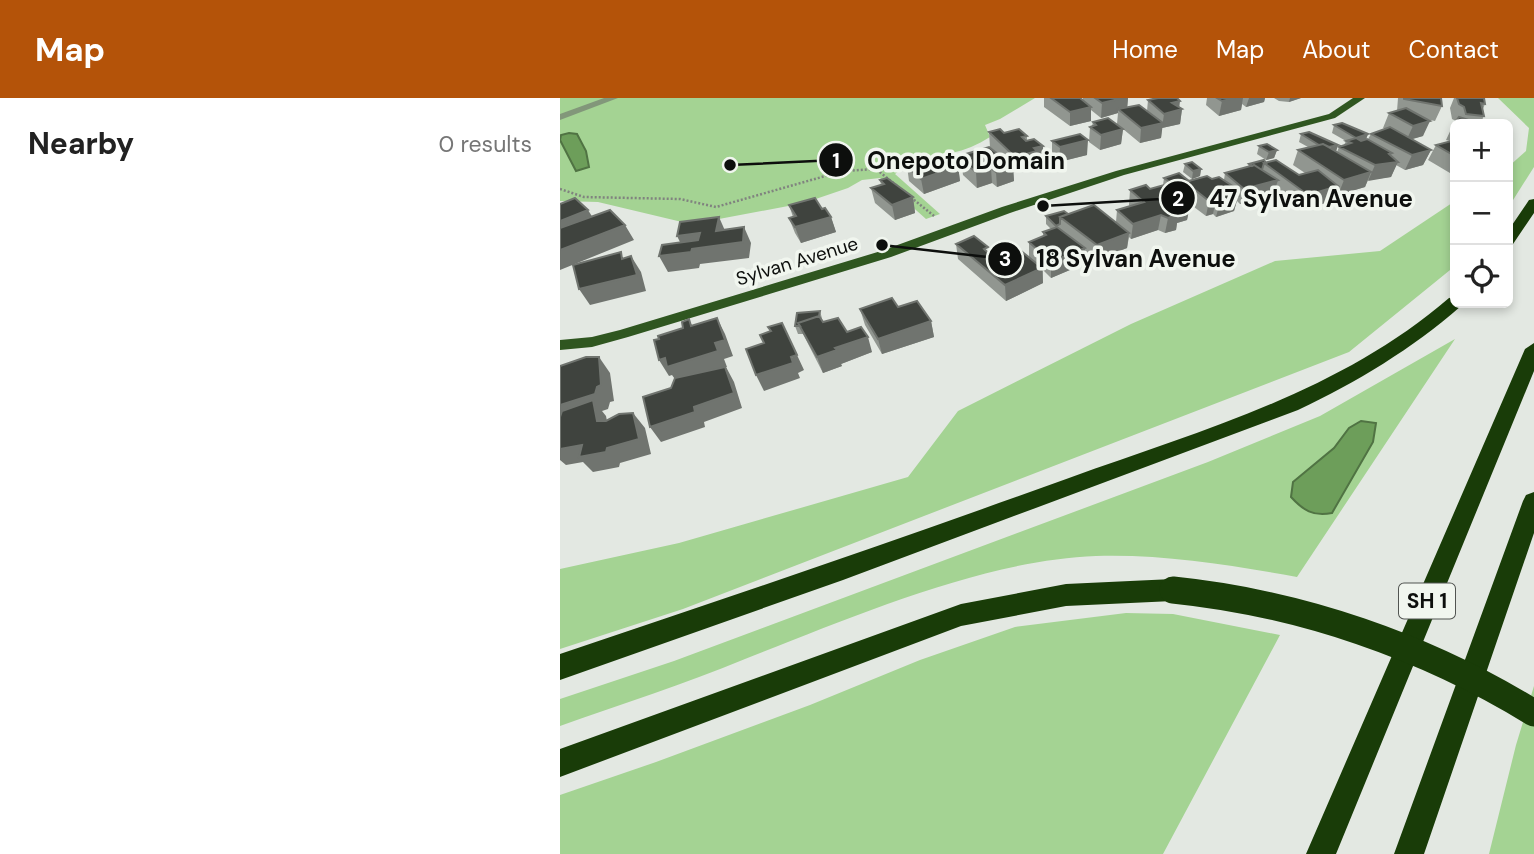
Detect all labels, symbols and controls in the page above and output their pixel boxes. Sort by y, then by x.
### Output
text: Map [35,28,105,71]
text: Home [1112,34,1178,65]
text: Map [1216,34,1264,65]
text: About [1302,34,1371,65]
text: Contact [1409,34,1499,65]
map controls [1450,119,1513,308]
button: + [1450,119,1513,182]
text: Nearby [28,124,134,163]
text: 0 results [439,129,532,159]
callout: Onepoto Domain [818,138,1079,183]
text: Onepoto Domain [867,145,1065,176]
text: 1 [832,147,840,175]
callout: 47 Sylvan Avenue [1160,176,1427,221]
button: − [1450,182,1513,245]
text: 47 Sylvan Avenue [1209,183,1413,214]
text: 2 [1172,185,1184,213]
street label: Sylvan Avenue [733,231,861,291]
callout: 18 Sylvan Avenue [987,236,1250,281]
text: 18 Sylvan Avenue [1036,243,1236,274]
text: 3 [999,245,1011,273]
button: locate [1450,245,1513,308]
road number: SH 1 [1399,584,1455,618]

